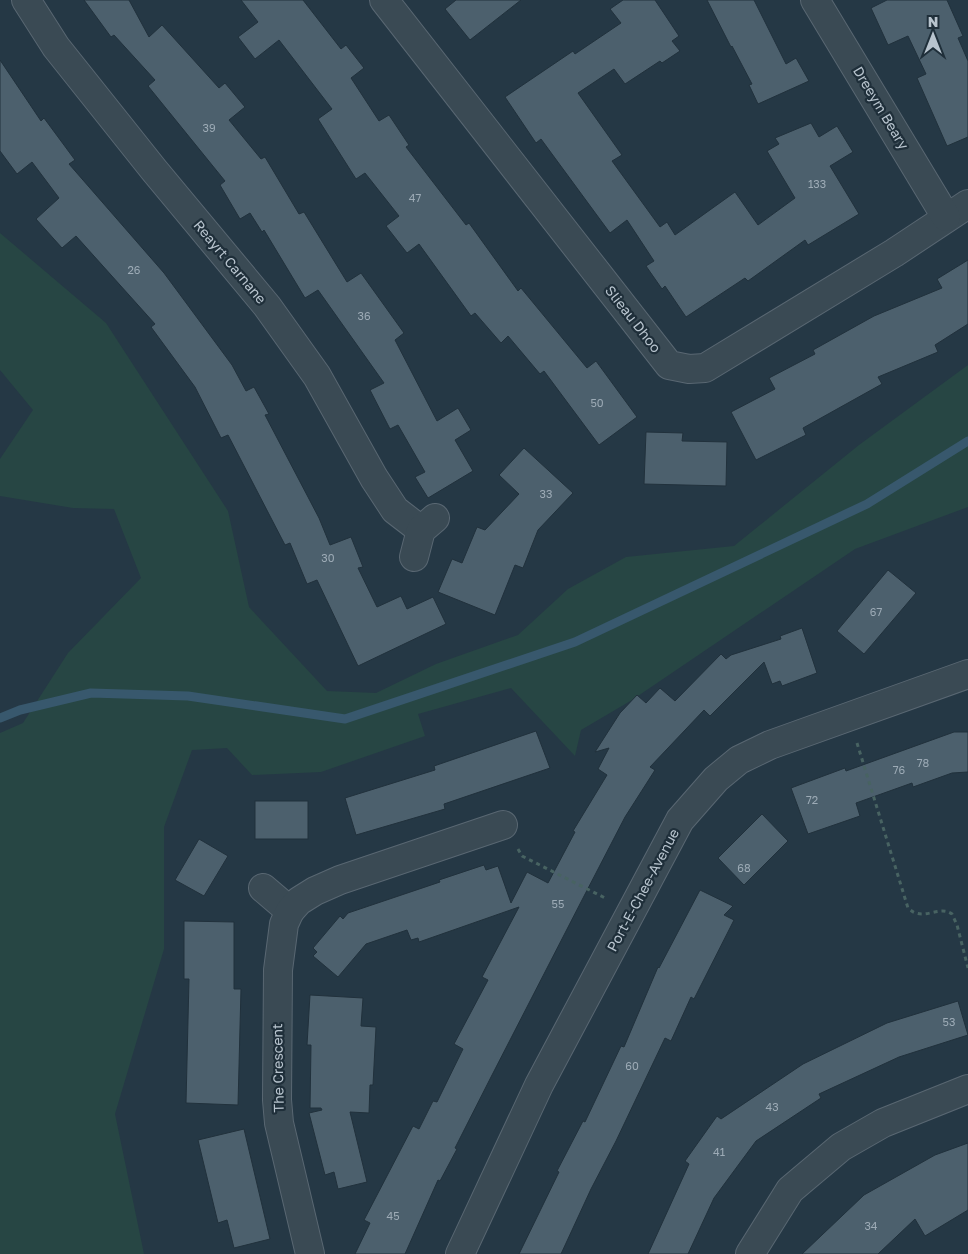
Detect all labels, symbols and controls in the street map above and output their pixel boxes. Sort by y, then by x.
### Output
north arrow [908,10,958,60]
text: N [928,13,938,30]
street label: Dreeym Beary [850,63,913,153]
house number: 39 [202,121,216,134]
house number: 133 [808,177,826,190]
house number: 47 [409,191,421,204]
street label: Reayrt Carnane [190,216,270,307]
house number: 26 [127,263,141,276]
street label: Slieau Dhoo [602,282,665,356]
house number: 36 [357,309,371,322]
house number: 50 [590,396,604,409]
house number: 33 [540,487,552,500]
house number: 30 [321,551,335,564]
house number: 67 [870,605,882,618]
house number: 78 [917,756,930,769]
house number: 76 [893,763,906,776]
house number: 72 [806,793,818,806]
street label: Port-E-Chee-Avenue [603,825,682,954]
house number: 68 [737,861,751,874]
house number: 55 [552,897,564,910]
house number: 53 [943,1015,955,1028]
street label: The Crescent [268,1023,287,1113]
house number: 60 [625,1059,639,1072]
house number: 43 [765,1100,779,1113]
house number: 41 [713,1145,725,1158]
house number: 45 [386,1209,400,1222]
house number: 34 [864,1219,878,1232]

